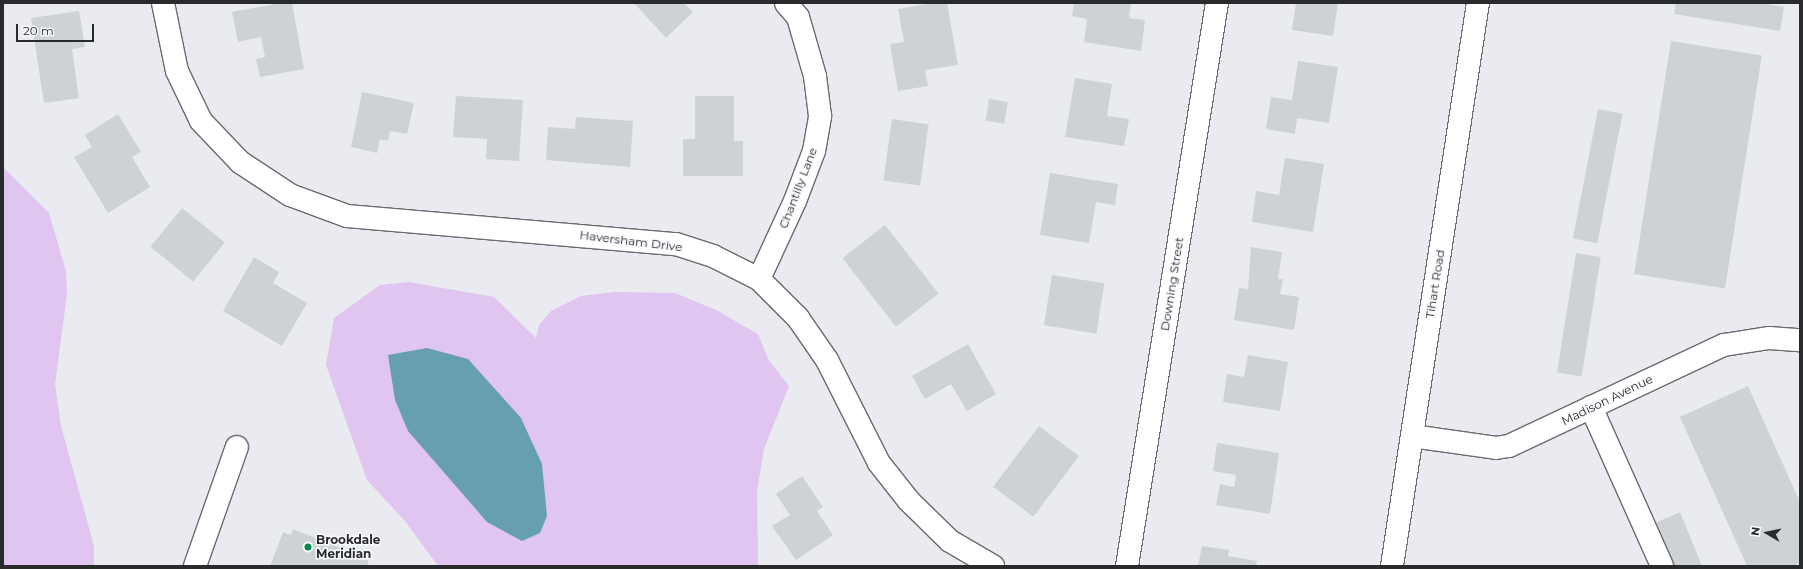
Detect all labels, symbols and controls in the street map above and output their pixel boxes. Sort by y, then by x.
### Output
scale bar [18,16,96,42]
text: 20 m [23,23,54,38]
street label: Chantilly Lane [776,146,820,230]
street label: Haversham Drive [579,228,683,254]
street label: Downing Street [1157,236,1187,332]
street label: Tihart Road [1422,248,1448,320]
street label: Madison Avenue [1559,372,1655,428]
north arrow [1747,513,1787,553]
text: N [1748,526,1763,537]
place label: Brookdale Meridian [316,533,380,561]
marker: Brookdale Meridian [303,542,313,552]

